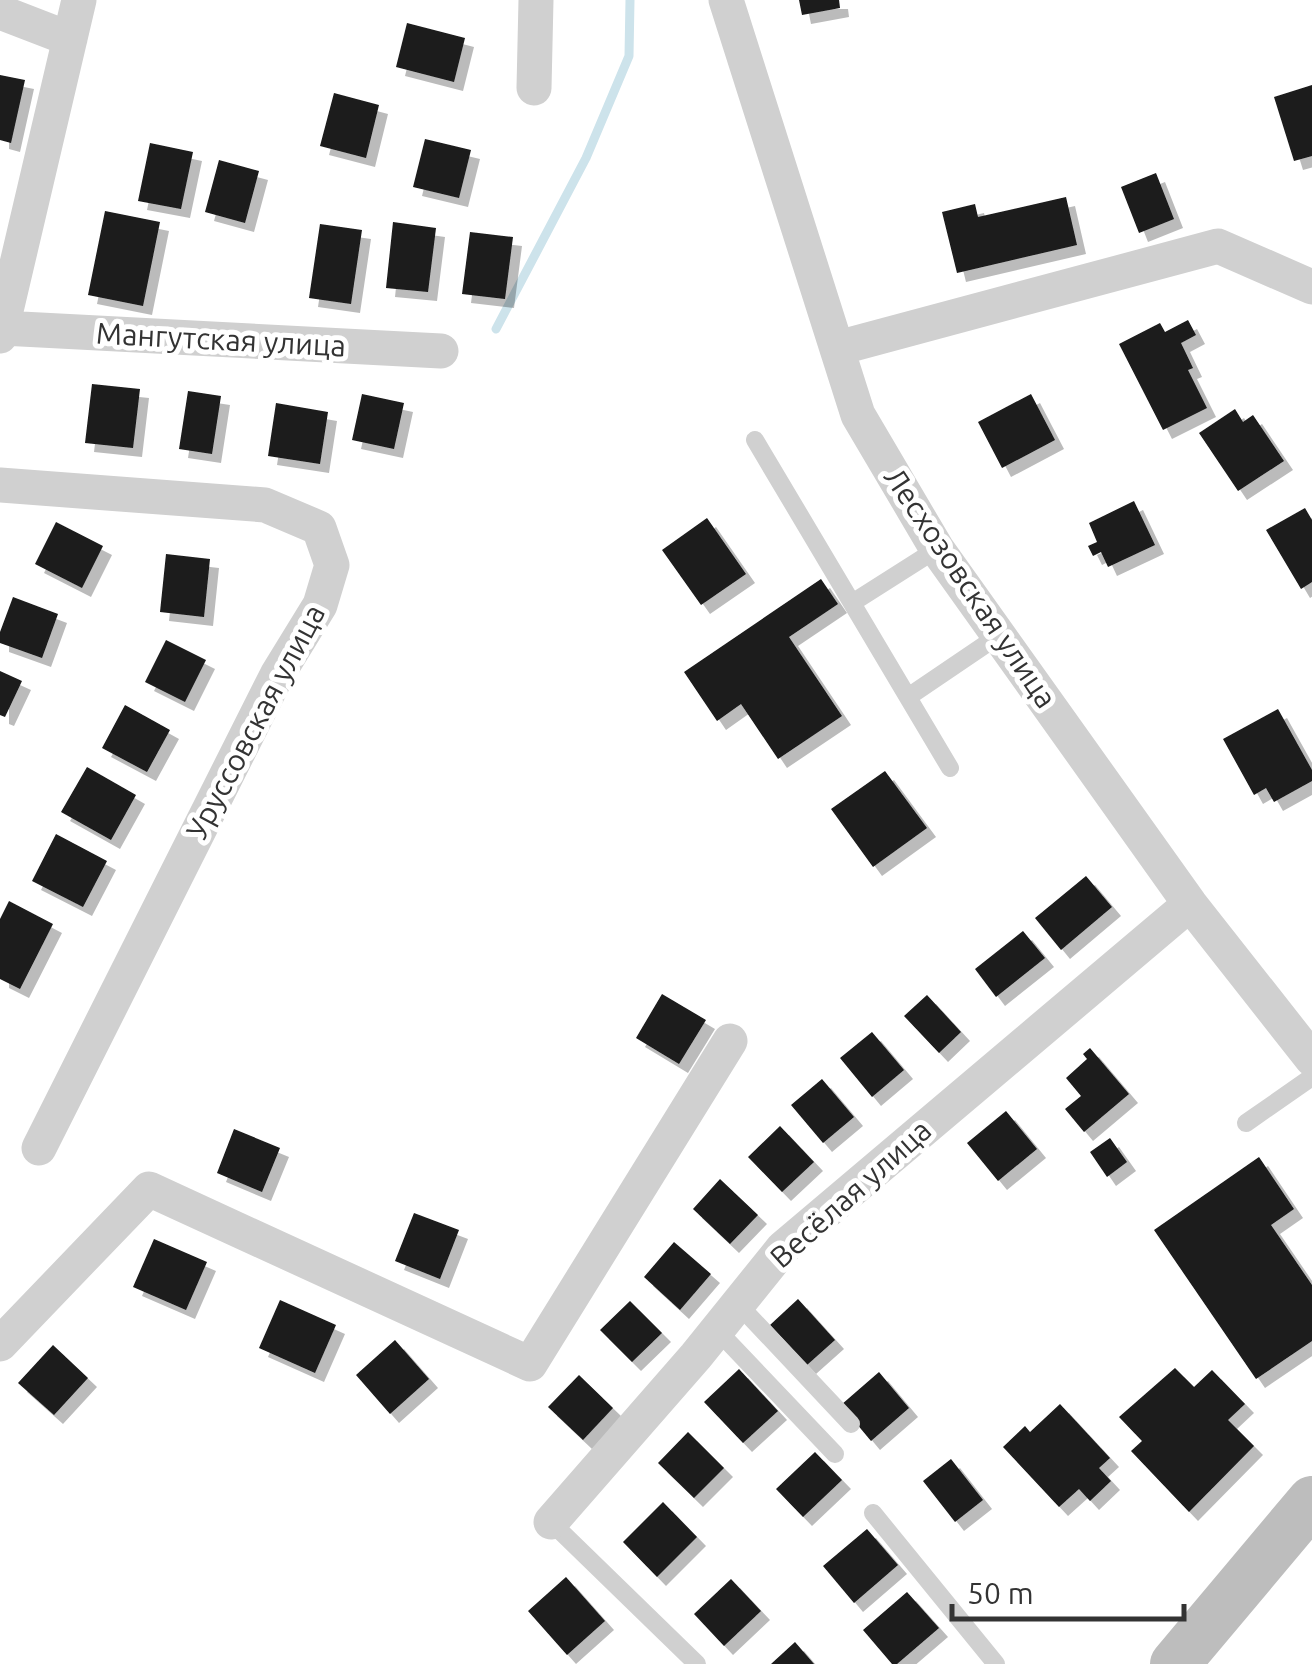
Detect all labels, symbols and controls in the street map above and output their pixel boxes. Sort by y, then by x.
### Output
street label: Мангутская улица [95,315,347,363]
street label: Лесхозовская улица [878,461,1064,714]
street label: Уруссовская улица [179,599,331,845]
street label: Весёлая улица [763,1112,938,1274]
scale bar [952,1559,1184,1621]
text: 50 m [967,1576,1034,1610]

